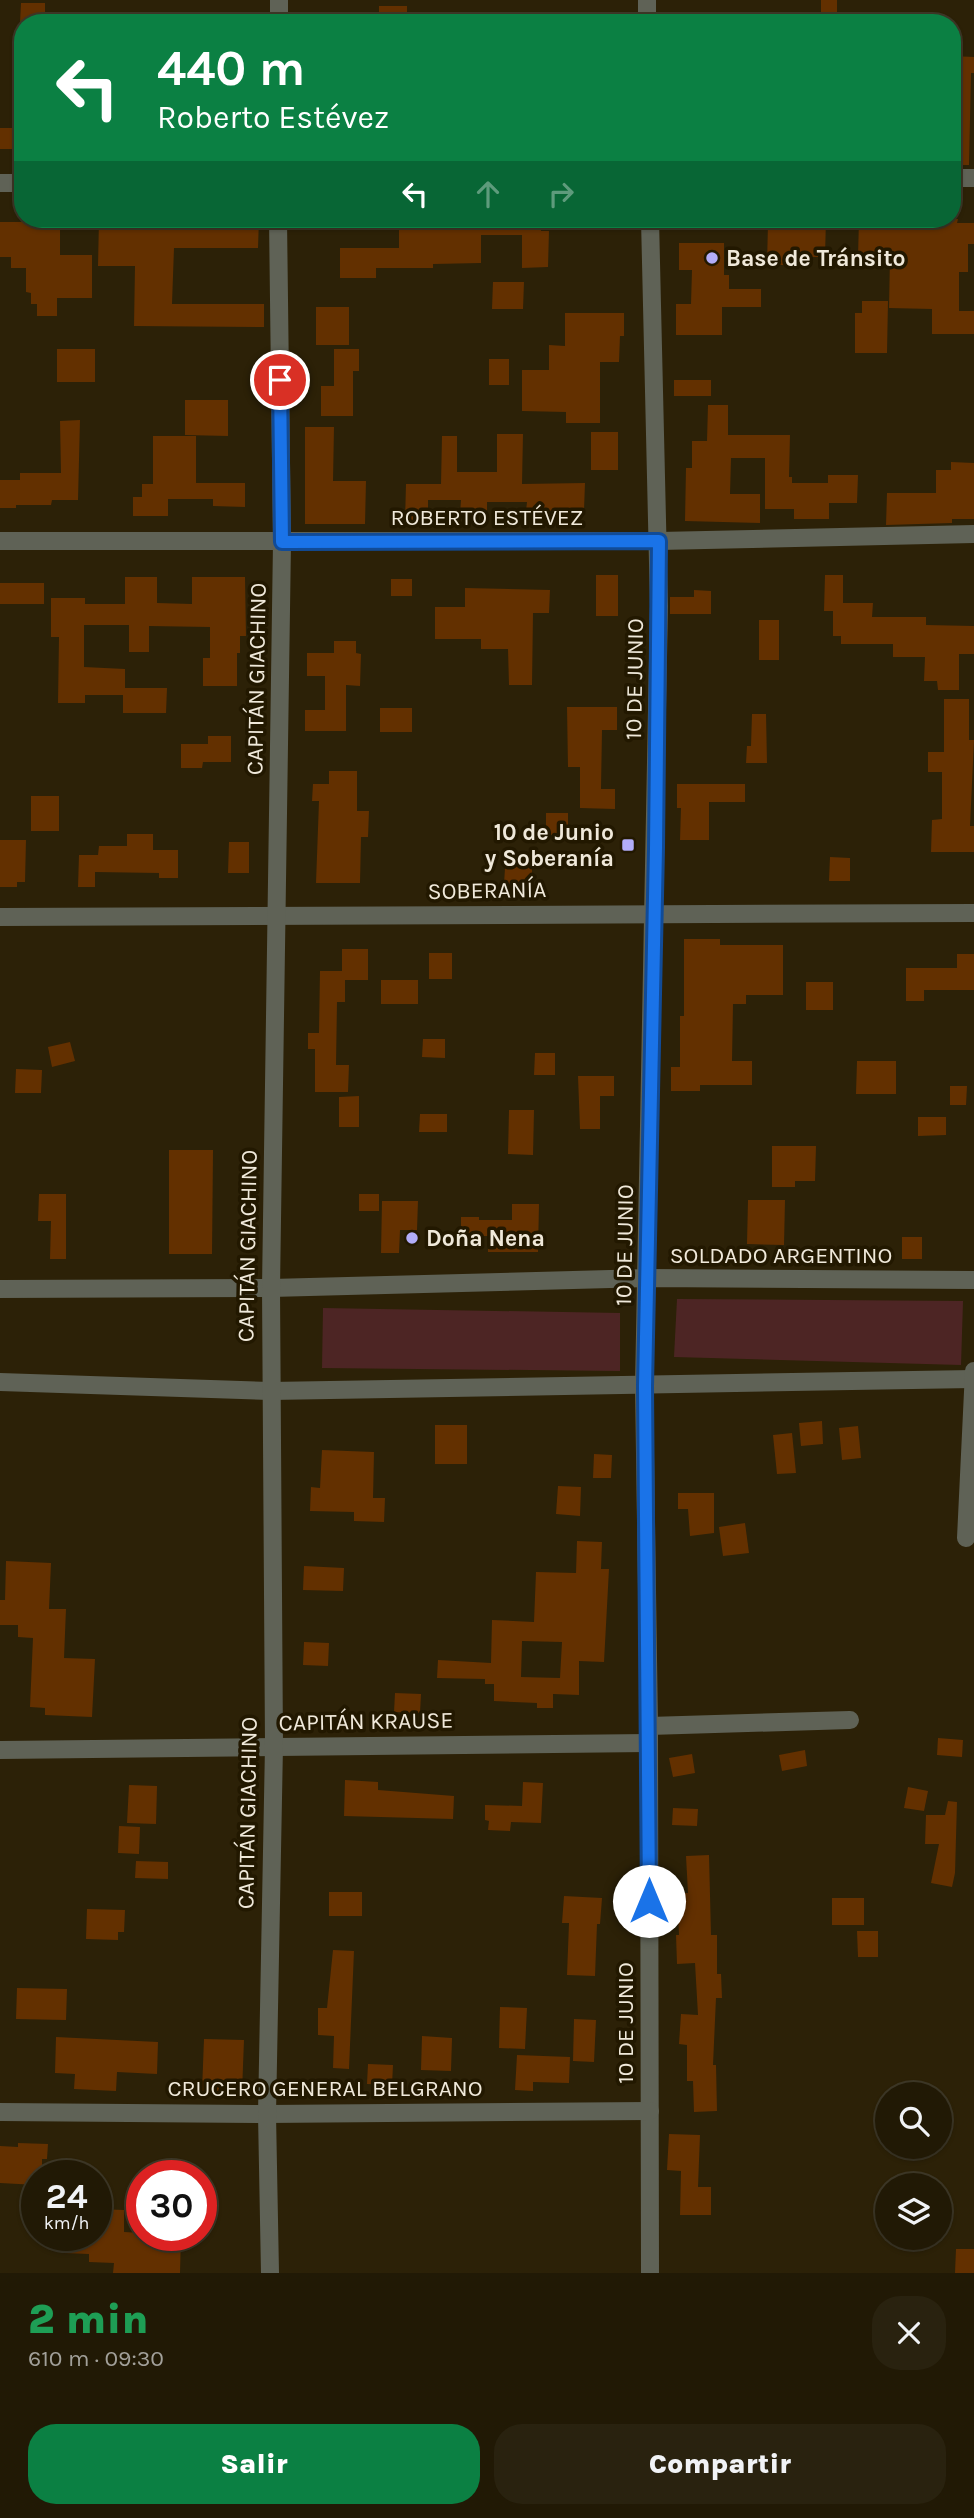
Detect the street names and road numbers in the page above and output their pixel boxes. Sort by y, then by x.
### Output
street label: ROBERTO ESTÉVEZ [391,504,583,531]
street label: CAPITÁN GIACHINO [241,583,272,775]
street label: 10 DE JUNIO [620,618,649,740]
street label: SOBERANÍA [427,876,547,905]
street label: CAPITÁN GIACHINO [232,1150,263,1342]
street label: 10 DE JUNIO [610,1184,639,1306]
street label: SOLDADO ARGENTINO [670,1242,892,1269]
street label: CAPITÁN KRAUSE [278,1706,454,1737]
street label: CAPITÁN GIACHINO [232,1717,263,1909]
street label: 10 DE JUNIO [612,1962,639,2084]
street label: CRUCERO GENERAL BELGRANO [167,2075,483,2102]

